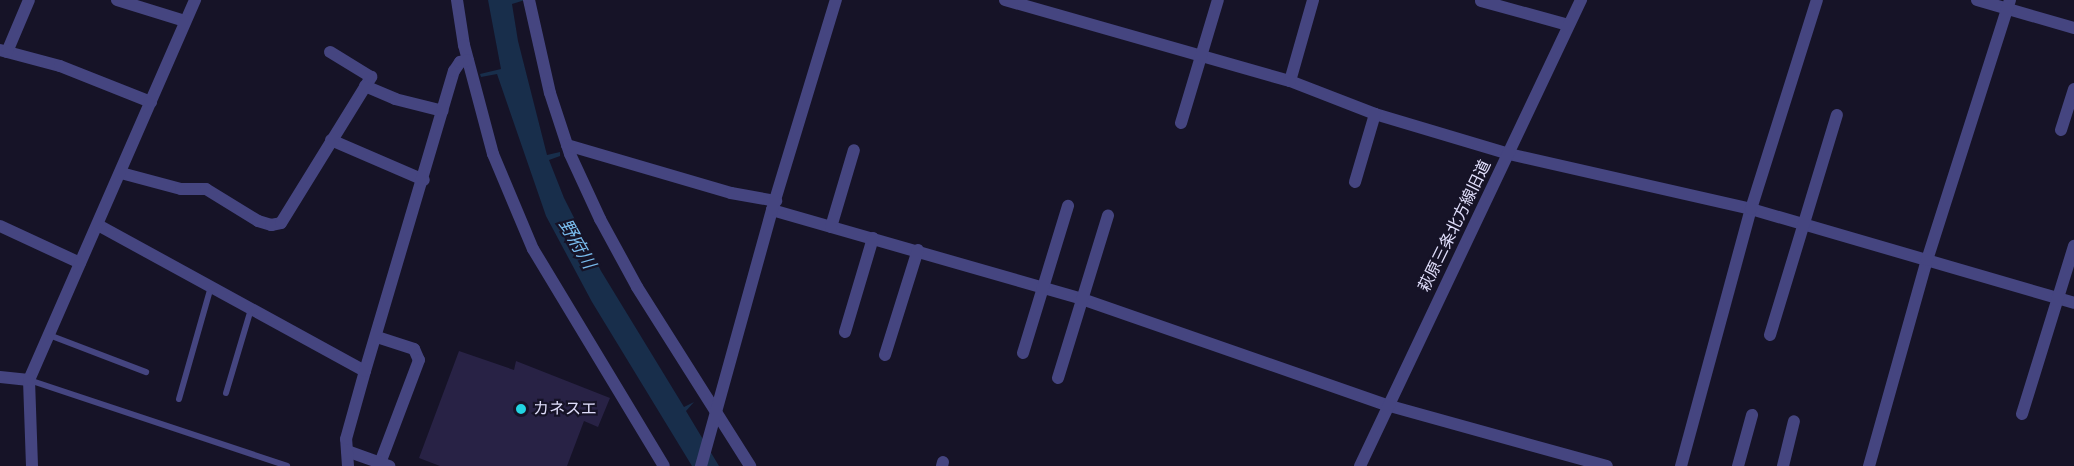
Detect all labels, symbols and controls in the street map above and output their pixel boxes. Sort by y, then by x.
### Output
street label: 萩原三条北方線旧道 [1415,157,1495,295]
water label: 野府川 [554,215,600,273]
place label: カネスエ [533,399,597,419]
marker: カネスエ [514,402,528,416]

